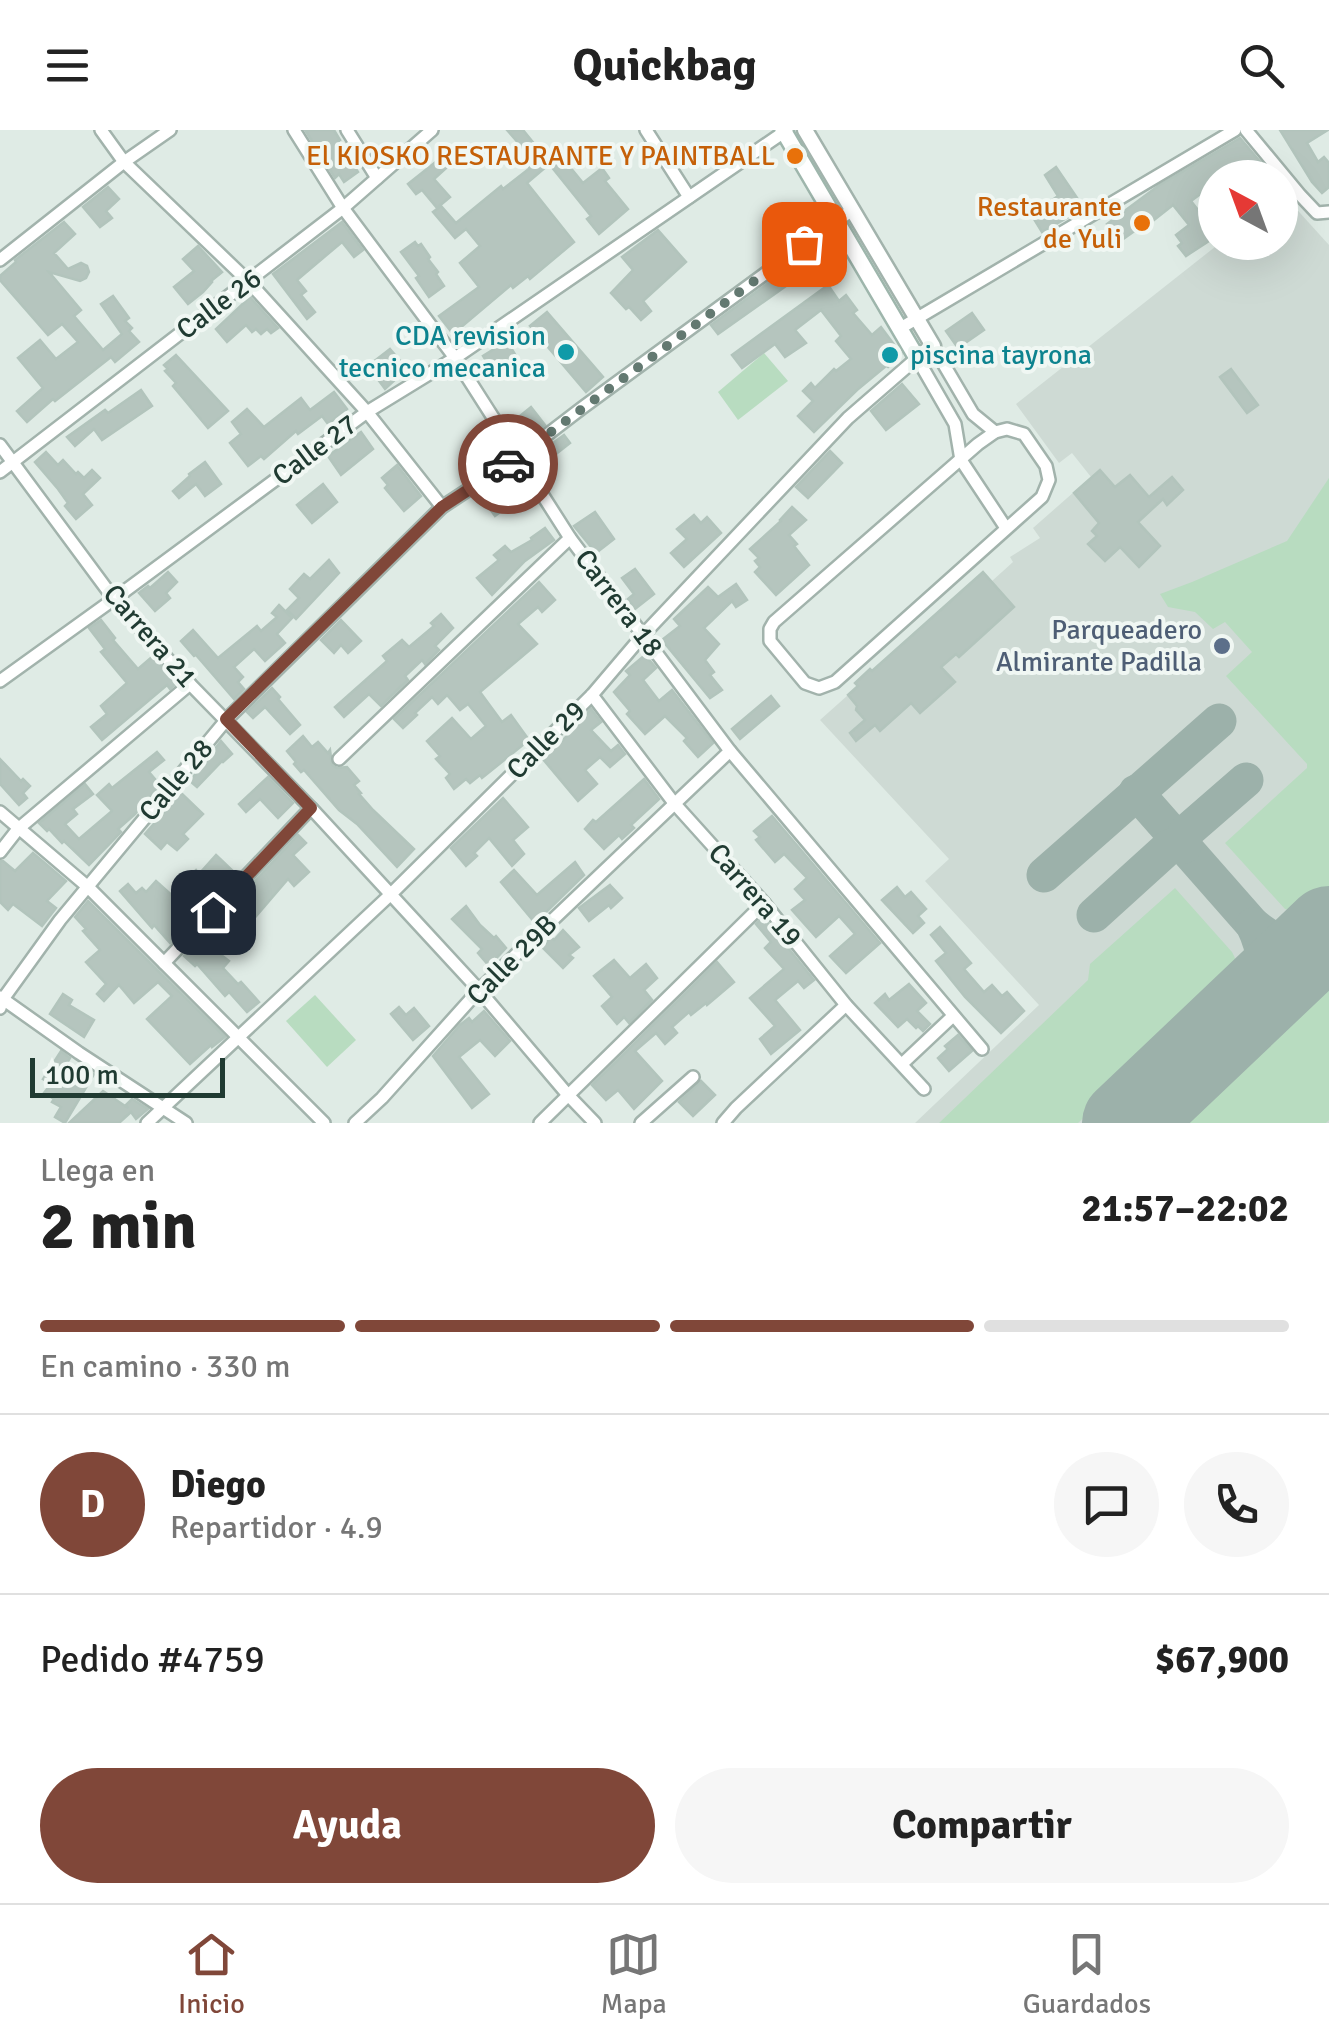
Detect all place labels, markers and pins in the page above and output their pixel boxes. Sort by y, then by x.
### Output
place label: El KIOSKO RESTAURANTE Y PAINTBALL [306,139,775,173]
marker: El KIOSKO RESTAURANTE Y PAINTBALL [784,145,806,167]
place label: Restaurante de Yuli [977,190,1122,256]
pin [762,202,847,287]
marker: Restaurante de Yuli [1131,212,1153,234]
place label: CDA revision tecnico mecanica [339,319,546,385]
place label: piscina tayrona [910,338,1092,372]
marker: CDA revision tecnico mecanica [555,341,577,363]
marker: piscina tayrona [879,344,901,366]
place label: Parqueadero Almirante Padilla [996,613,1202,679]
marker: Parqueadero Almirante Padilla [1211,635,1233,657]
pin [171,870,256,955]

